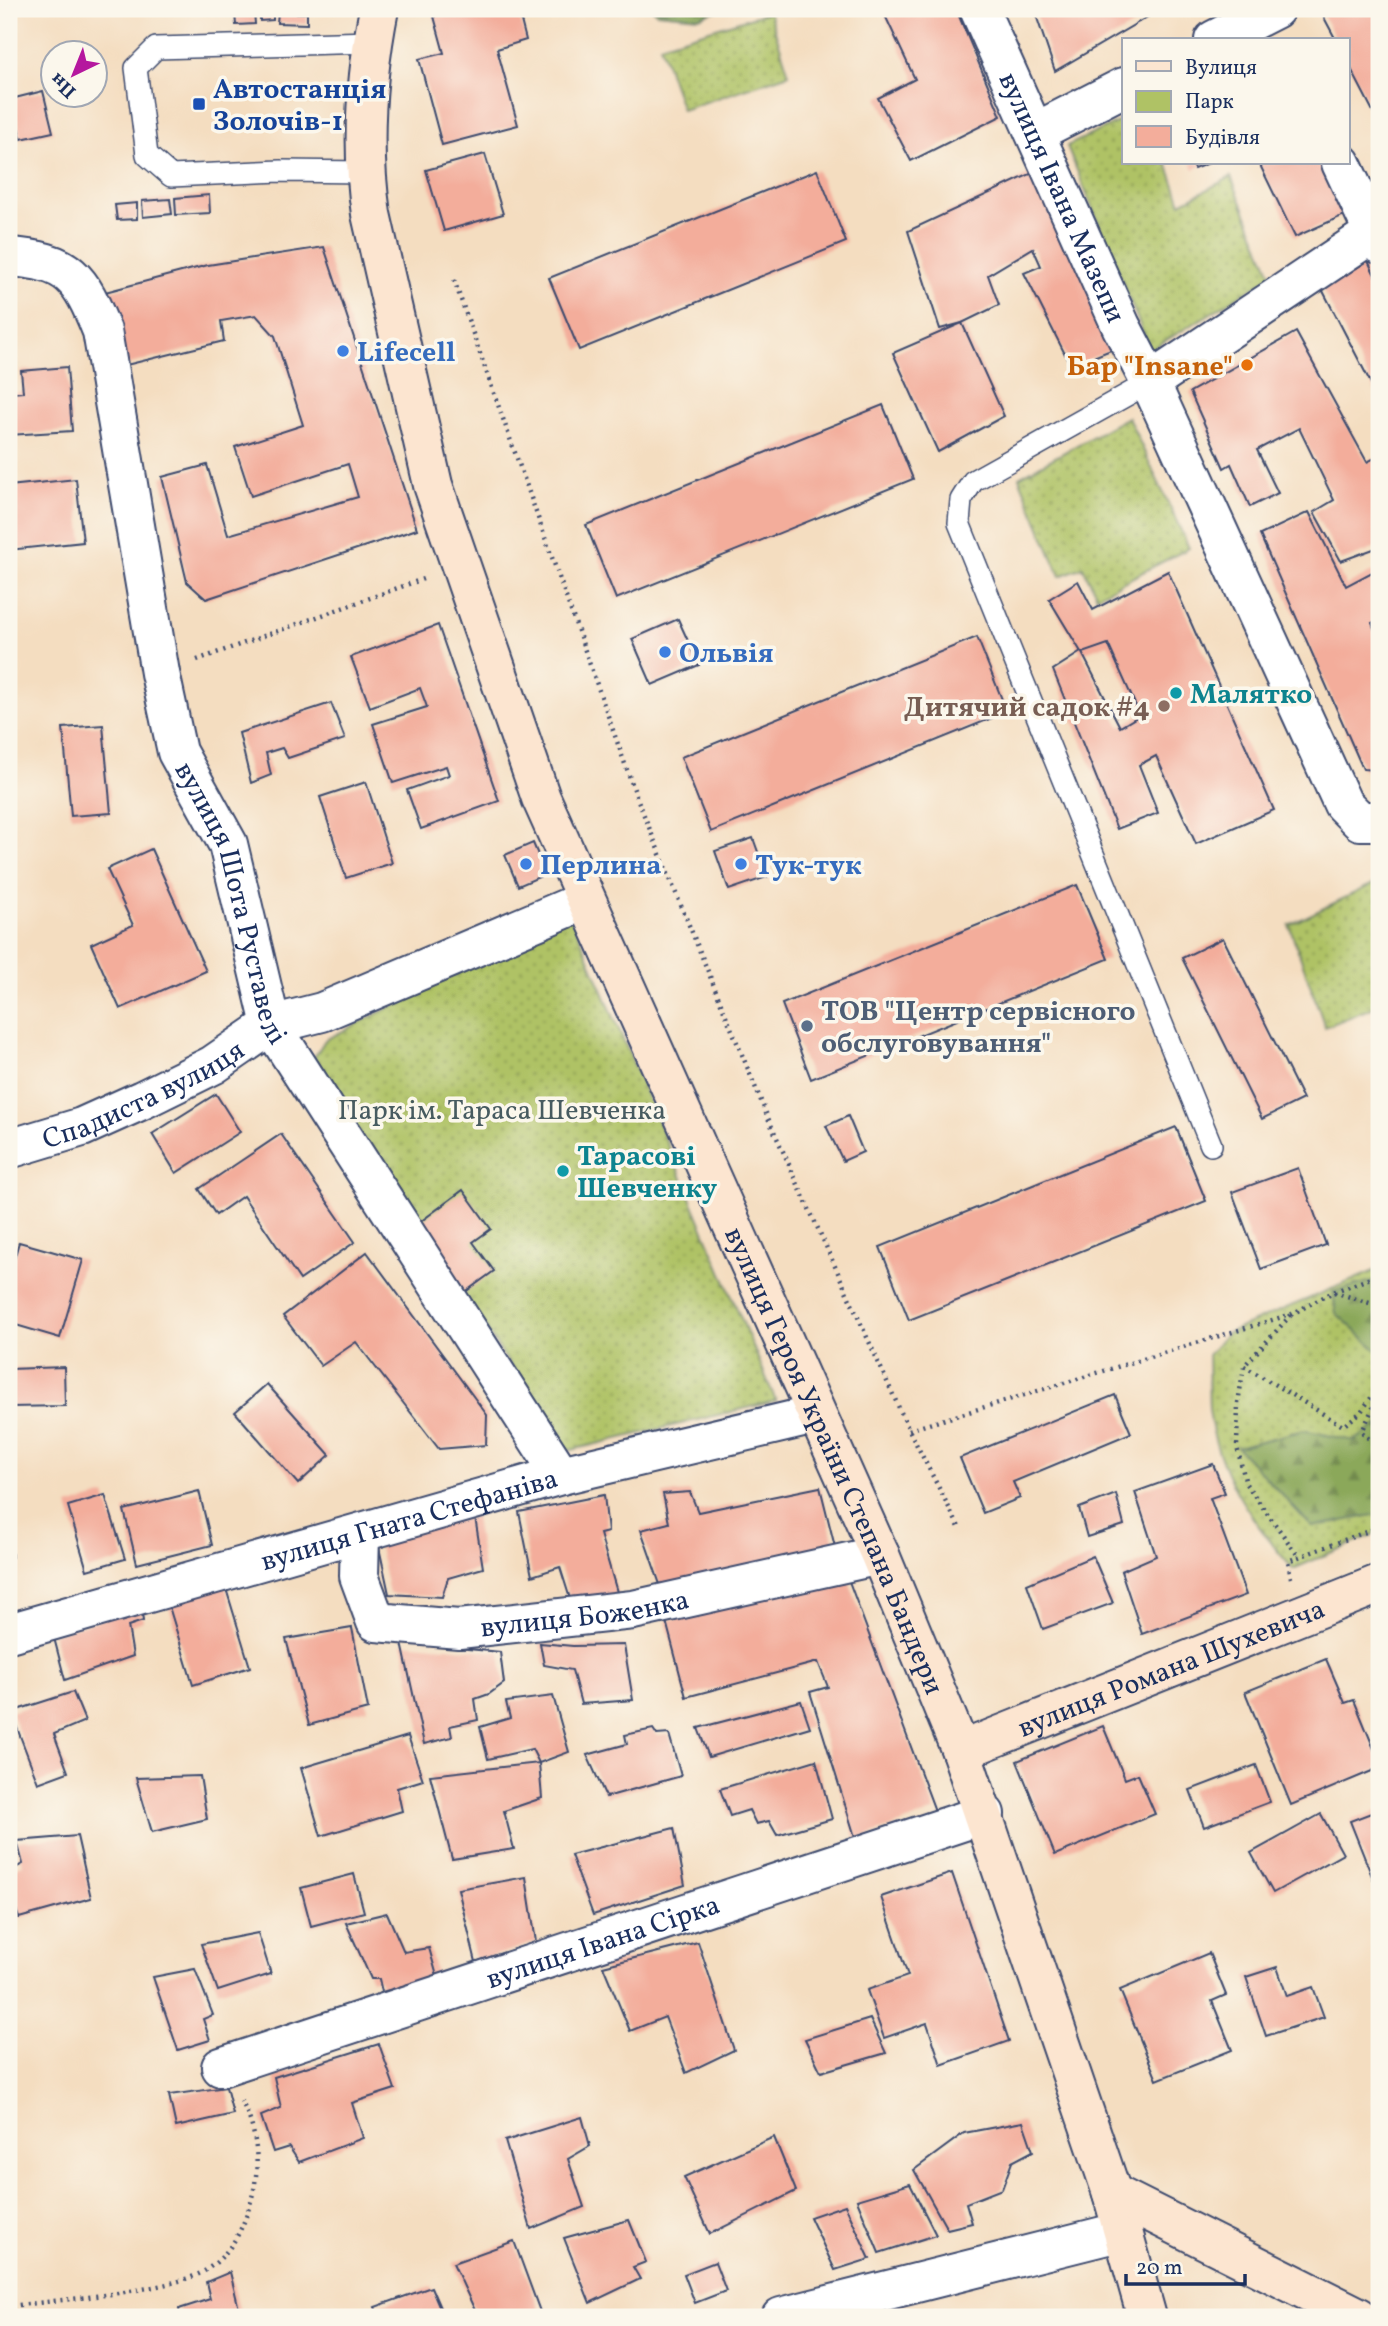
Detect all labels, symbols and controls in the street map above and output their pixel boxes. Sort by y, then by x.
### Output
north arrow [38,38,108,108]
legend [1122,38,1350,164]
text: Вулиця [1185,54,1257,83]
text: Пн [45,66,83,104]
street label: вулиця Івана Мазепи [988,66,1134,330]
place label: Автостанція Золочів-1 [213,71,387,142]
text: Парк [1185,88,1234,117]
marker: Автостанція Золочів-1 [191,96,207,112]
text: Будівля [1185,124,1260,153]
place label: Lifecell [357,334,455,373]
marker: Lifecell [335,343,351,359]
place label: Бар "Insane" [1067,348,1233,387]
marker: Бар "Insane" [1239,357,1255,373]
place label: Ольвія [679,635,774,674]
marker: Ольвія [657,644,673,660]
place label: Малятко [1190,676,1312,715]
marker: Малятко [1168,685,1184,701]
place label: Дитячий садок #4 [904,689,1150,728]
marker: Дитячий садок #4 [1156,698,1172,714]
street label: вулиця Шота Руставелі [164,755,296,1053]
place label: Перлина [540,847,661,886]
place label: Тук-тук [755,847,862,886]
marker: Перлина [518,856,534,872]
marker: Тук-тук [733,856,749,872]
place label: ТОВ "Центр сервісного обслуговування" [821,993,1136,1064]
marker: ТОВ "Центр сервісного обслуговування" [799,1018,815,1034]
street label: Спадиста вулиця [38,1032,253,1160]
park label: Парк ім. Тараса Шевченка [338,1092,666,1131]
place label: Тарасові Шевченку [577,1138,718,1209]
marker: Тарасові Шевченку [555,1163,571,1179]
street label: вулиця Героя України Степана Бандери [714,1221,952,1701]
street label: вулиця Гната Стефаніва [257,1460,563,1582]
street label: вулиця Боженка [479,1581,693,1649]
street label: вулиця Романа Шухевича [1013,1591,1331,1748]
street label: вулиця Івана Сірка [482,1886,725,2000]
scale bar [1126,2242,1244,2286]
text: 20 m [1136,2254,1182,2283]

